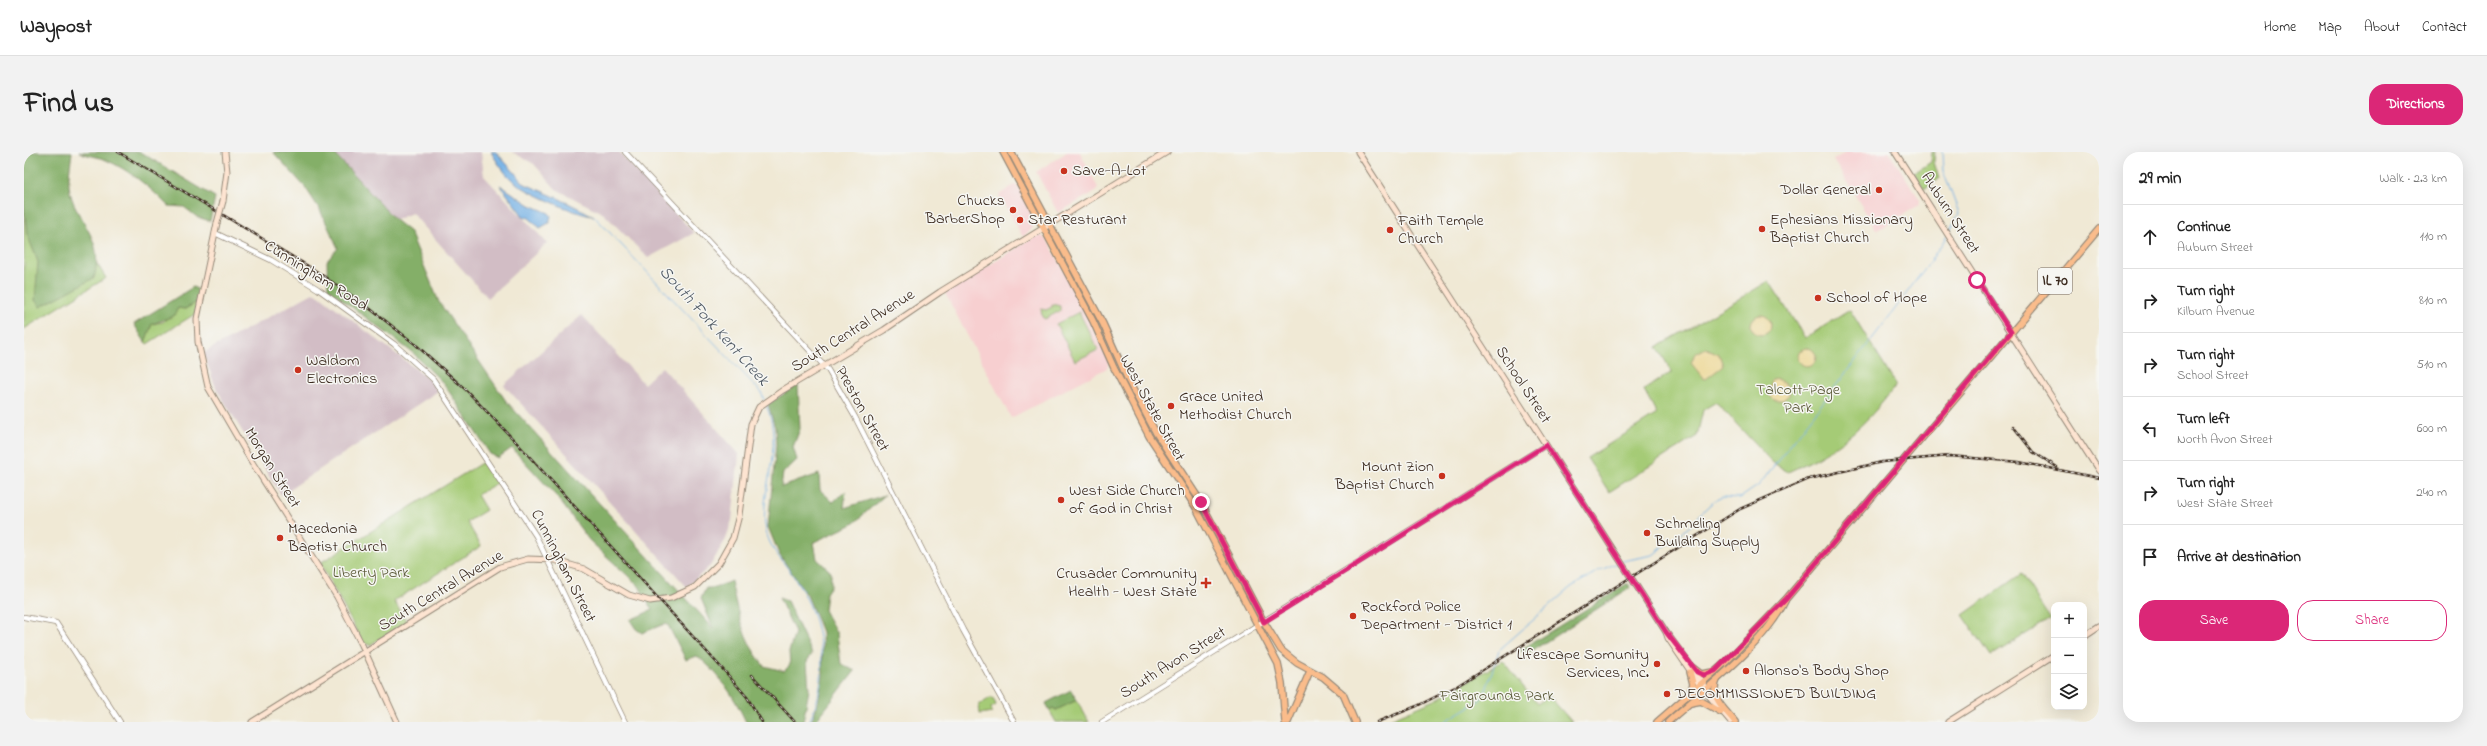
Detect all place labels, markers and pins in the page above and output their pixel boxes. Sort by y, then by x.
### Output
place label: Save-A-Lot [1072,159,1147,183]
marker: Save-A-Lot [1059,166,1069,176]
place label: Dollar General [1779,178,1871,202]
marker: Dollar General [1874,185,1884,195]
place label: Chucks BarberShop [924,189,1005,231]
marker: Chucks BarberShop [1008,205,1018,215]
place label: Star Resturant [1028,208,1127,232]
place label: Ephesians Missionary Baptist Church [1769,208,1913,250]
place label: Faith Temple Church [1397,209,1485,251]
marker: Star Resturant [1015,215,1025,225]
marker: Ephesians Missionary Baptist Church [1757,224,1767,234]
marker: Faith Temple Church [1385,225,1395,235]
place label: School of Hope [1826,286,1928,310]
marker: School of Hope [1813,293,1823,303]
place label: Waldom Electronics [306,349,377,391]
marker: Waldom Electronics [293,365,303,375]
place label: Grace United Methodist Church [1179,385,1292,427]
marker: Grace United Methodist Church [1166,401,1176,411]
place label: Mount Zion Baptist Church [1334,455,1434,497]
marker: Mount Zion Baptist Church [1437,471,1447,481]
place label: West Side Church of God in Christ [1069,479,1185,521]
marker: West Side Church of God in Christ [1056,495,1066,505]
place label: Schmeling Building Supply [1654,512,1759,554]
place label: Macedonia Baptist Church [287,517,387,559]
marker: Schmeling Building Supply [1642,528,1652,538]
marker: Macedonia Baptist Church [275,533,285,543]
place label: Crusader Community Health - West State [1056,562,1198,604]
marker: Crusader Community Health - West State [1200,577,1212,589]
place label: Rockford Police Department - District 1 [1360,595,1512,637]
marker: Rockford Police Department - District 1 [1348,611,1358,621]
place label: Lifescape Somunity Services, Inc. [1517,643,1649,685]
marker: Lifescape Somunity Services, Inc. [1652,659,1662,669]
place label: Alonso's Body Shop [1754,659,1889,683]
marker: Alonso's Body Shop [1741,666,1751,676]
place label: DECOMMISSIONED BUILDING [1674,682,1876,706]
marker: DECOMMISSIONED BUILDING [1662,689,1672,699]

